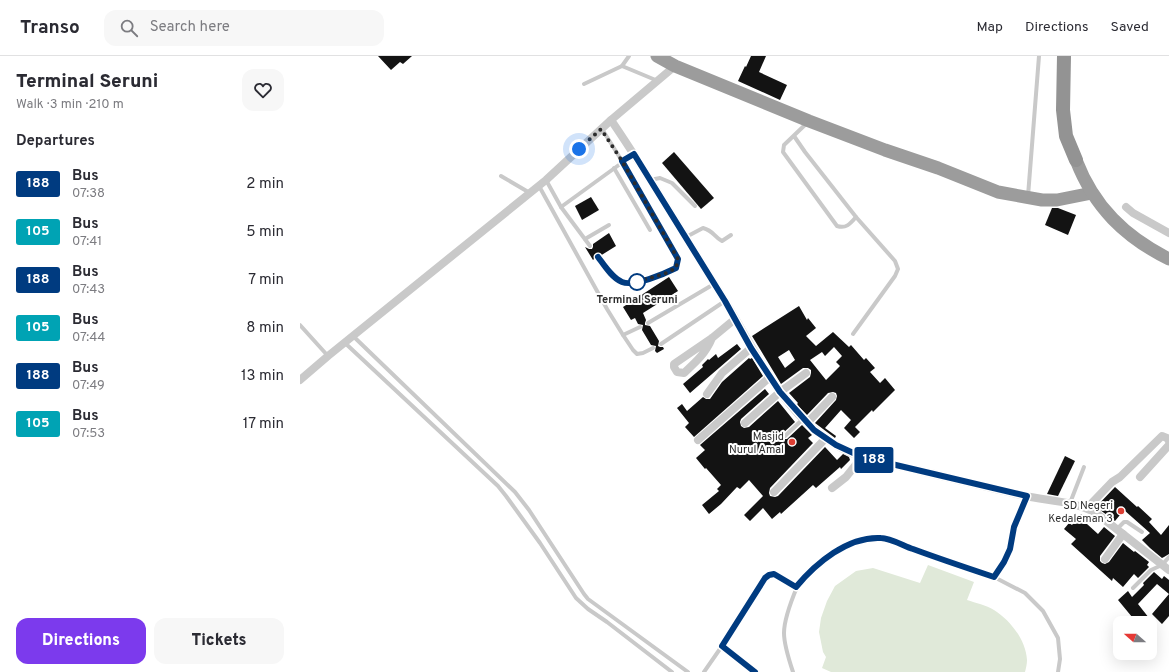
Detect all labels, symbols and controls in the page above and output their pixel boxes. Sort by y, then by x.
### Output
search box [104,10,384,46]
text: Transo [20,16,80,40]
icon: search [118,17,140,39]
text: Search here [150,18,230,37]
text: Map [977,19,1003,36]
text: Directions [1025,19,1089,36]
text: Saved [1111,19,1149,36]
button: heart [242,69,284,111]
text: Terminal Seruni [16,70,158,94]
text: Walk · 3 min · 210 m [16,97,124,113]
text: Departures [16,132,95,151]
your location [569,139,589,159]
text: Bus [72,167,99,186]
text: 188 [26,175,50,192]
text: 2 min [246,175,284,194]
text: 07:38 [72,186,105,202]
text: Bus [72,215,99,234]
text: 105 [26,223,50,240]
text: 5 min [246,223,284,242]
text: 07:41 [72,234,102,250]
text: Bus [72,263,99,282]
text: 188 [26,271,50,288]
text: 7 min [248,271,284,290]
marker: Terminal Seruni [628,273,646,291]
text: 07:43 [72,282,105,298]
place label: Terminal Seruni [596,293,678,307]
text: Bus [72,311,99,330]
text: 105 [26,319,50,336]
text: 8 min [246,319,284,338]
text: 07:44 [72,330,105,346]
text: Bus [72,359,99,378]
text: 188 [26,367,50,384]
text: 13 min [241,367,284,386]
text: 07:49 [72,378,105,394]
text: Bus [72,407,99,426]
text: 105 [26,415,50,432]
text: 17 min [243,415,284,434]
text: 07:53 [72,426,105,442]
place label: Masjid Nurul Amal [729,430,784,457]
marker: Masjid Nurul Amal [787,437,797,447]
line badge: 188 [851,447,897,473]
text: 188 [862,451,886,468]
place label: SD Negeri Kedaleman 3 [1048,499,1113,526]
marker: SD Negeri Kedaleman 3 [1116,506,1126,516]
north arrow [1113,616,1157,660]
map controls [1113,616,1157,660]
button: Directions [16,618,146,664]
button: Tickets [154,618,284,664]

